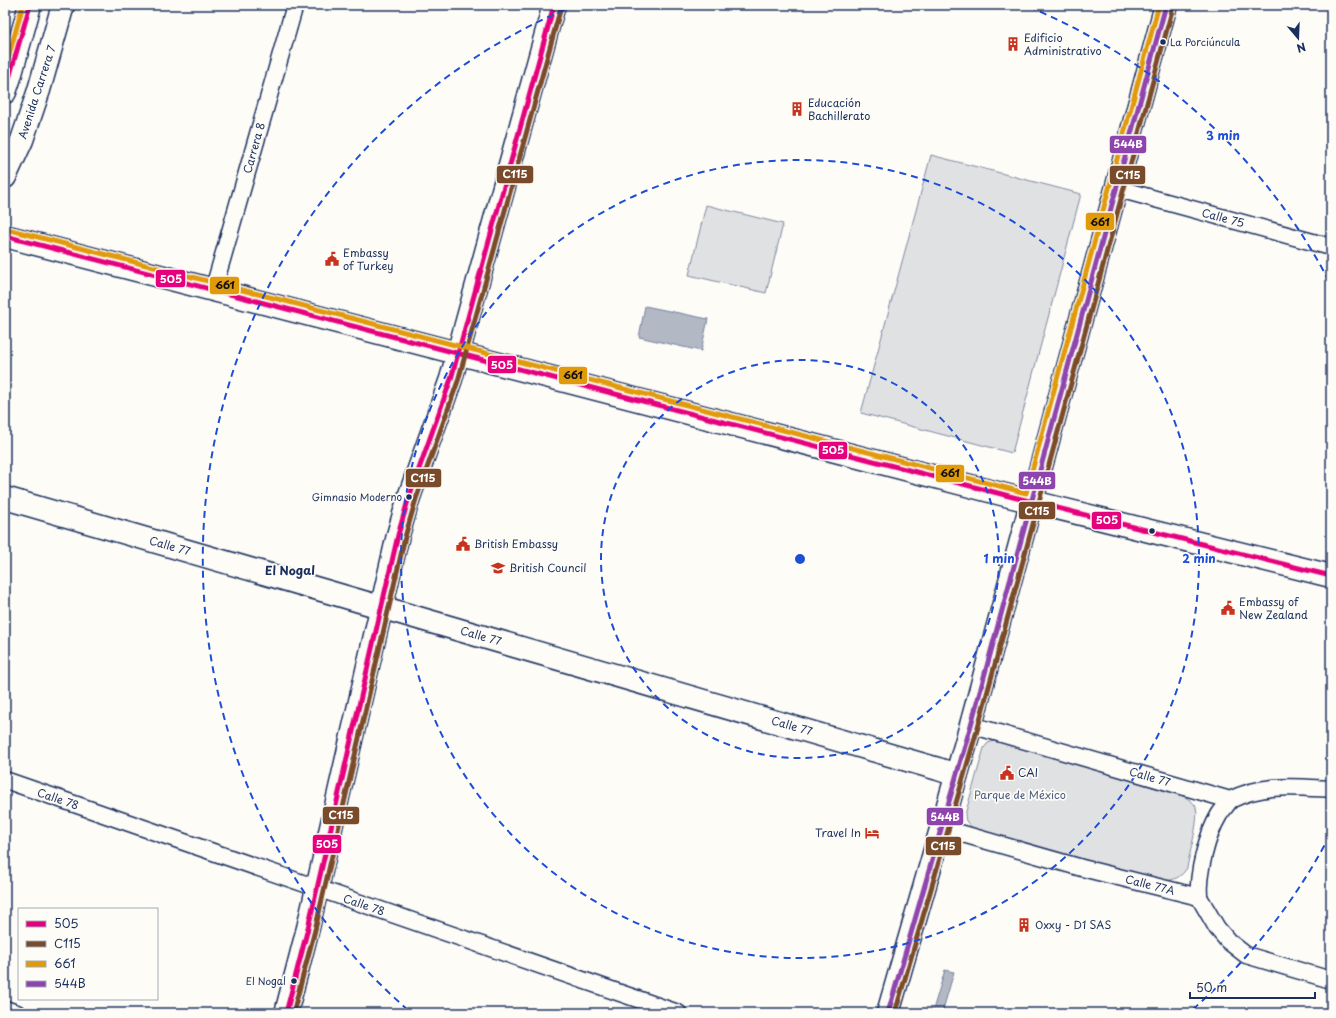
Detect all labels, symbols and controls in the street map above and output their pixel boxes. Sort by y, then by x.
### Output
north arrow [1278,18,1318,58]
place label: Edificio Administrativo [1024,29,1102,59]
place label: La Porciúncula [1170,34,1241,49]
building icon: Edificio Administrativo [1005,36,1021,52]
marker: La Porciúncula [1158,37,1168,47]
text: N [1294,38,1308,57]
street label: Avenida Carrera 7 [13,43,60,141]
place label: Educación Bachillerato [808,94,870,124]
building icon: Educación Bachillerato [789,101,805,117]
street label: Carrera 8 [238,120,269,175]
text: 3 min [1206,126,1240,144]
line badge: 544B [1109,135,1147,154]
text: 544B [1113,135,1143,152]
line badge: C115 [496,165,534,184]
text: C115 [502,165,528,182]
line badge: C115 [1109,165,1146,185]
text: C115 [1115,166,1141,183]
street label: Calle 75 [1200,204,1246,231]
line badge: 661 [1085,212,1115,231]
text: 661 [1090,213,1110,230]
place label: Embassy of Turkey [343,244,393,274]
public building icon: Embassy of Turkey [324,251,340,267]
line badge: 505 [155,269,186,288]
text: 505 [160,270,182,287]
line badge: 661 [209,276,240,295]
text: 661 [215,276,235,293]
line badge: 505 [487,355,517,374]
text: 505 [491,356,513,373]
line badge: 661 [558,366,588,385]
text: 661 [563,366,583,383]
line badge: 505 [818,441,848,460]
text: 505 [822,441,844,458]
line badge: 661 [935,464,965,483]
text: 661 [940,464,960,481]
line badge: C115 [405,468,442,488]
text: C115 [410,469,436,486]
line badge: 544B [1018,471,1056,490]
text: 544B [1022,472,1052,489]
place label: Gimnasio Moderno [312,489,402,504]
marker: Gimnasio Moderno [404,492,414,502]
line badge: C115 [1018,501,1056,520]
text: C115 [1024,502,1050,519]
line badge: 505 [1091,511,1122,530]
text: 505 [1096,511,1118,528]
unlabelled marker [1147,526,1157,536]
street label: Calle 77 [147,532,193,560]
place label: British Embassy [474,535,558,552]
public building icon: British Embassy [455,536,471,552]
text: 1 min [983,549,1015,567]
text: 2 min [1182,549,1216,567]
centre of rings [793,552,807,566]
place label: British Council [509,559,586,576]
school or university icon: British Council [490,560,506,576]
district label: El Nogal [265,561,315,579]
place label: Embassy of New Zealand [1239,593,1308,623]
public building icon: Embassy of New Zealand [1220,600,1236,616]
street label: Calle 77 [458,622,504,650]
street label: Calle 77 [769,712,815,740]
street label: Calle 77 [1127,763,1173,791]
place label: CAI [1018,764,1038,781]
public building icon: CAI [999,765,1015,781]
street label: Calle 78 [35,783,81,814]
park label: Parque de México [974,786,1066,803]
line badge: C115 [322,806,360,825]
text: C115 [328,806,354,823]
line badge: 544B [926,807,964,826]
text: 544B [930,808,960,825]
place label: Travel In [815,824,861,841]
hotel icon: Travel In [864,825,880,841]
line badge: 505 [312,834,342,854]
text: 505 [316,835,338,852]
line badge: C115 [925,836,962,856]
text: C115 [930,837,956,854]
street label: Calle 77A [1124,870,1177,899]
street label: Calle 78 [341,889,387,920]
legend [18,908,158,1000]
text: 505 [54,914,79,932]
place label: Oxxy - D1 SAS [1035,916,1111,933]
building icon: Oxxy - D1 SAS [1016,917,1032,933]
text: C115 [54,934,81,952]
text: 661 [54,954,76,972]
place label: El Nogal [246,973,286,988]
text: 544B [54,974,86,992]
scale bar [1190,974,1315,1000]
marker: El Nogal [289,976,299,986]
text: 50 m [1196,978,1227,996]

